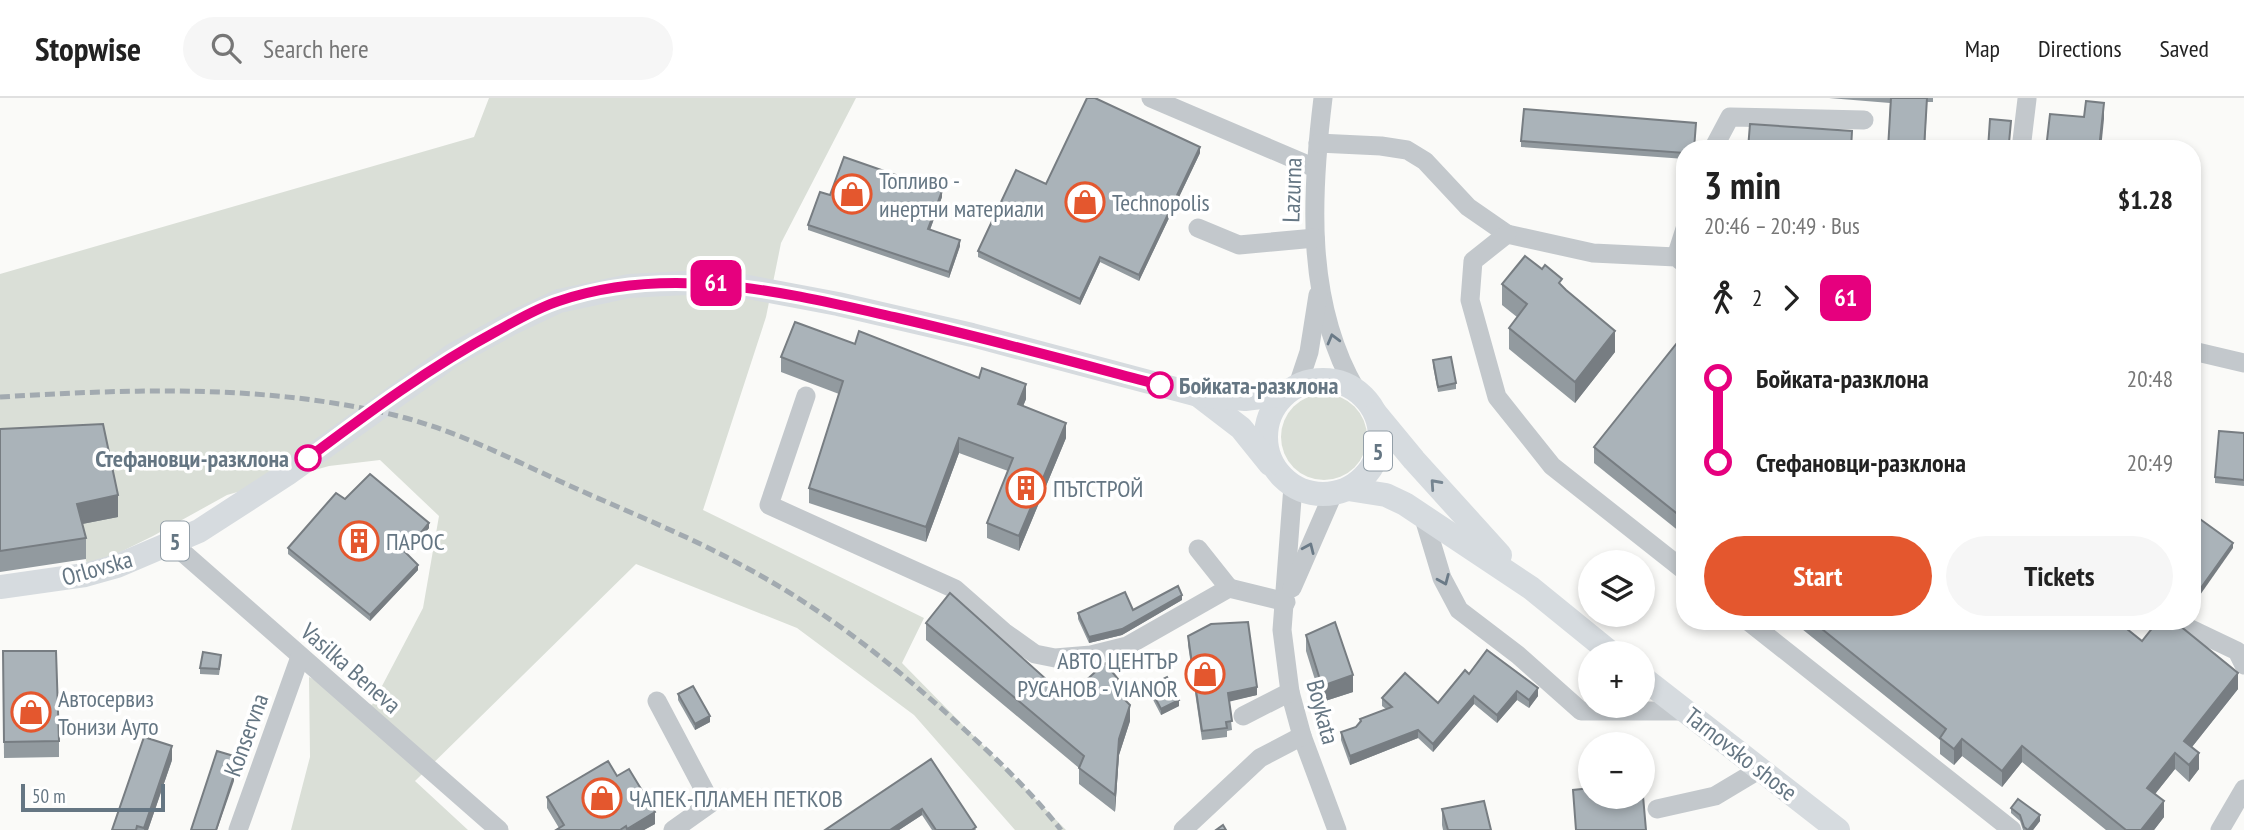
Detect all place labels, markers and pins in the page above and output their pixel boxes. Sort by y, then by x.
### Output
place label: Топливо - инертни материали [879,165,1044,224]
shop icon: Топливо - инертни материали [831,173,873,215]
shop icon: Technopolis [1064,181,1106,223]
place label: Technopolis [1112,187,1210,218]
place label: Бойката-разклона [1179,370,1339,401]
marker: Бойката-разклона [1147,372,1173,398]
place label: Стефановци-разклона [95,443,289,474]
marker: Стефановци-разклона [295,445,321,471]
building icon: ПЪТСТРОЙ [1005,467,1047,509]
place label: ПЪТСТРОЙ [1053,473,1143,504]
building icon: ПАРОС [338,520,380,562]
place label: ПАРОС [386,526,445,557]
place label: АВТО ЦЕНТЪР РУСАНОВ - VIANOR [1017,645,1178,704]
shop icon: АВТО ЦЕНТЪР РУСАНОВ - VIANOR [1184,653,1226,695]
place label: Автосервиз Тонизи Ауто [58,683,159,742]
shop icon: Автосервиз Тонизи Ауто [10,691,52,733]
shop icon: ЧАПЕК-ПЛАМЕН ПЕТКОВ [581,777,623,819]
place label: ЧАПЕК-ПЛАМЕН ПЕТКОВ [629,783,843,814]

